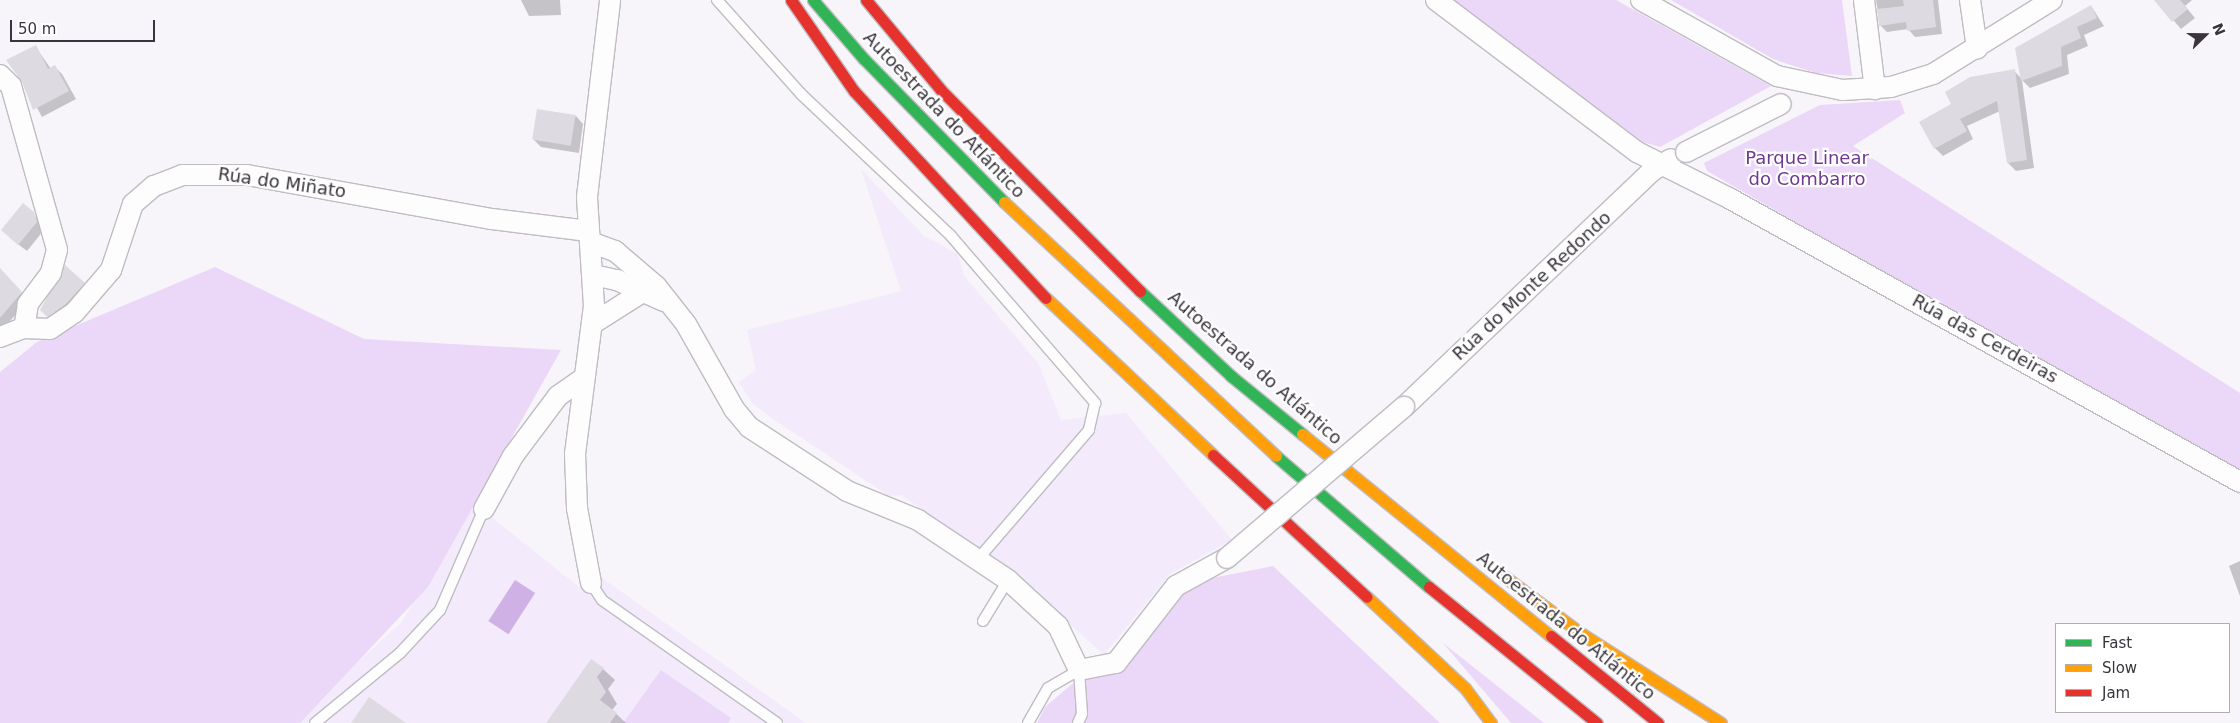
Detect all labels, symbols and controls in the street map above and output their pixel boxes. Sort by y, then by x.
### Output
scale bar [12,10,158,42]
north arrow [2180,10,2230,60]
text: 50 m [18,20,56,38]
text: N [2209,21,2229,38]
street label: Autoestrada do Atlántico [859,27,1029,203]
park label: Parque Linear do Combarro [1745,148,1869,190]
street label: Rúa do Miñato [217,163,347,203]
street label: Rúa do Monte Redondo [1448,207,1616,365]
street label: Autoestrada do Atlántico [1164,287,1346,449]
street label: Rúa das Cerdeiras [1908,290,2062,388]
street label: Autoestrada do Atlántico [1472,547,1660,705]
legend [2055,623,2230,713]
text: Fast [2102,634,2132,652]
text: Slow [2102,659,2137,677]
text: Jam [2102,684,2130,702]

